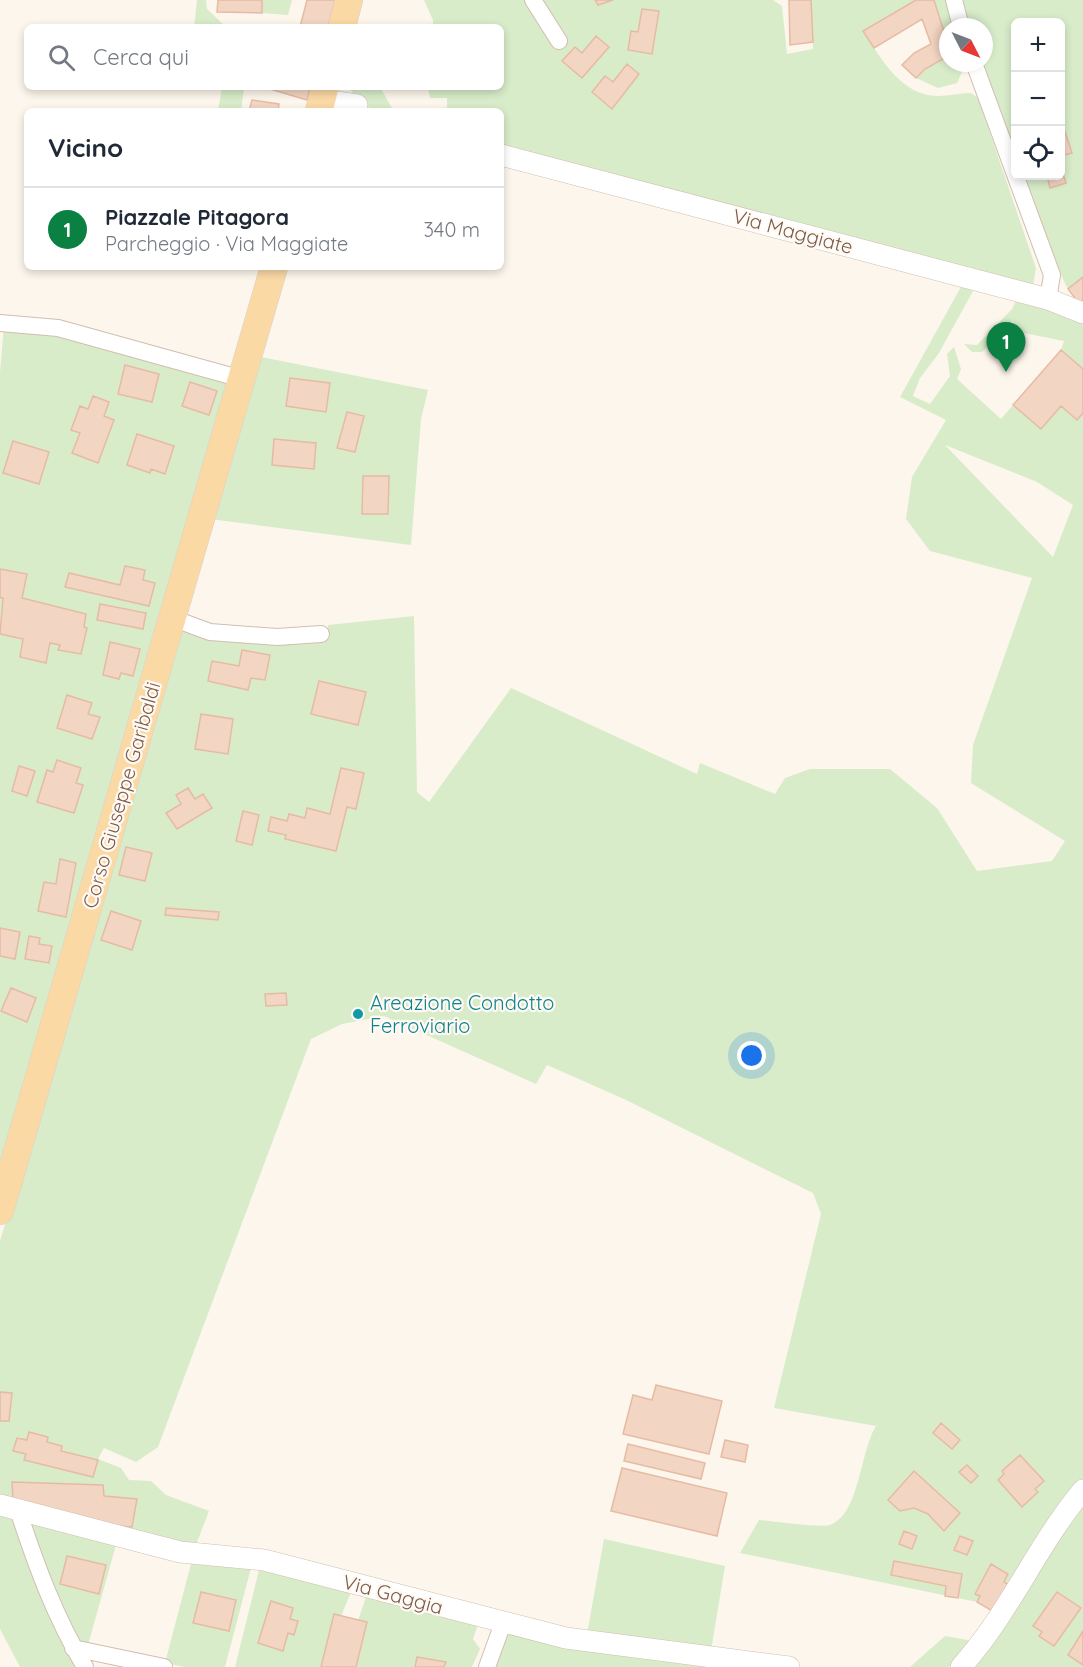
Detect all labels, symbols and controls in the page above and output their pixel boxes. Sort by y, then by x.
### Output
north arrow [939,18,993,72]
map controls [1011,18,1065,180]
button: + [1011,18,1065,72]
search box [24,24,504,90]
icon: search [45,41,78,74]
text: Cerca qui [93,43,189,71]
button: − [1011,72,1065,126]
button: locate [1011,126,1065,180]
text: Vicino [48,131,123,164]
text: Piazzale Pitagora [105,203,289,231]
street label: Via Maggiate [730,203,856,259]
text: 1 [64,217,71,242]
text: 340 m [423,217,480,242]
text: Parcheggio · Via Maggiate [105,231,348,256]
pin: 1 [986,322,1026,372]
street label: Corso Giuseppe Garibaldi [77,679,165,911]
place label: Areazione Condotto Ferroviario [370,990,554,1038]
marker: Areazione Condotto Ferroviario [351,1007,365,1021]
your location [737,1041,766,1070]
street label: Via Gaggia [340,1569,446,1619]

